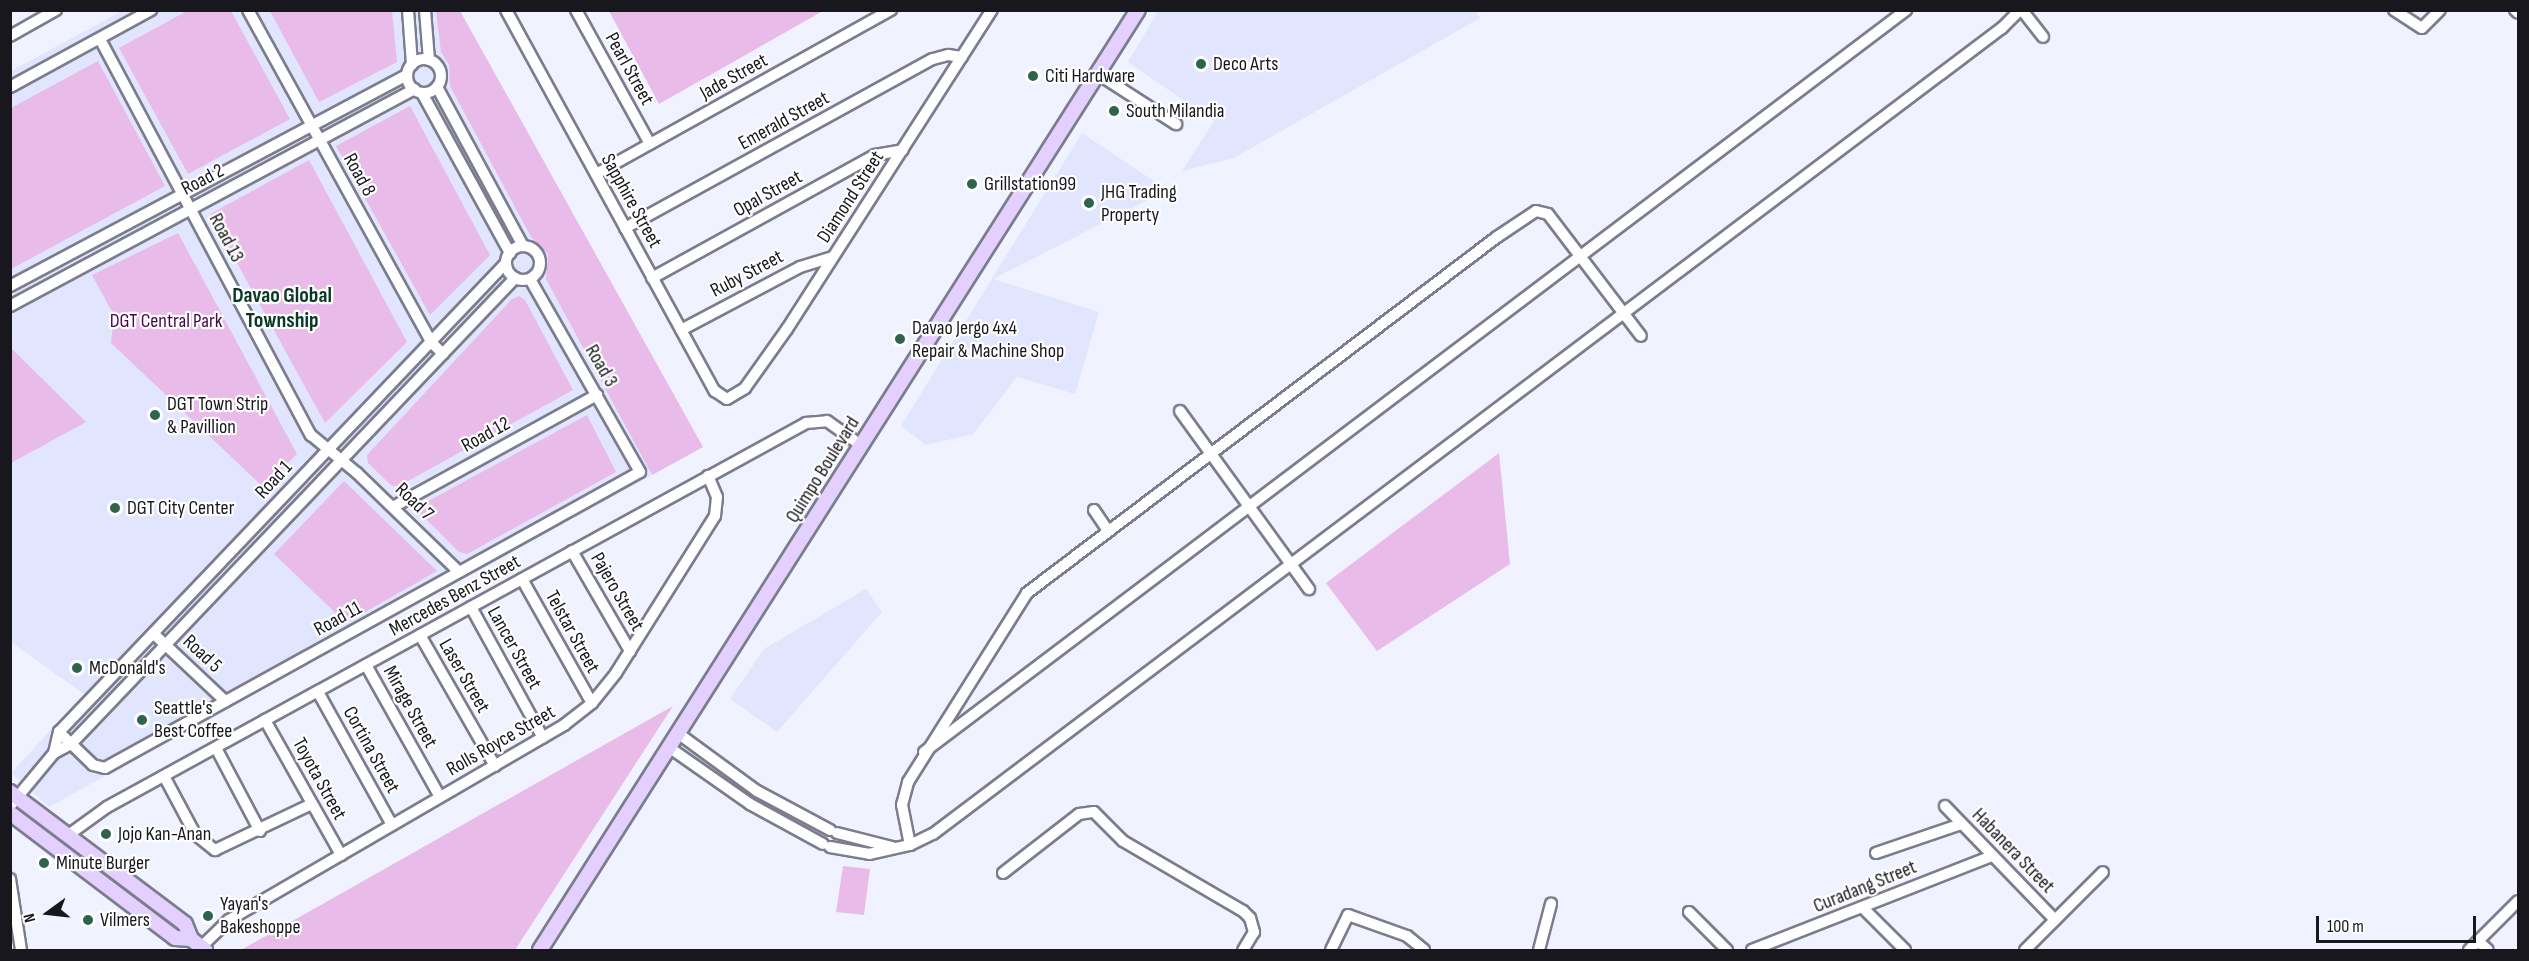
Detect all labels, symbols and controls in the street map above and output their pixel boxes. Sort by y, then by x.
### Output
street label: Pearl Street [599,29,659,109]
street label: Jade Street [696,49,772,105]
place label: Deco Arts [1213,52,1278,76]
marker: Deco Arts [1194,57,1208,71]
place label: Citi Hardware [1045,64,1135,88]
marker: Citi Hardware [1026,69,1040,83]
street label: Emerald Street [735,86,833,156]
place label: South Milandia [1126,99,1224,123]
marker: South Milandia [1107,104,1121,118]
street label: Diamond Street [812,147,890,247]
street label: Road 8 [338,149,380,201]
street label: Sapphire Street [595,150,667,252]
street label: Road 2 [178,159,228,201]
street label: Opal Street [729,165,807,223]
place label: Grillstation99 [984,172,1076,196]
marker: Grillstation99 [965,177,979,191]
place label: JHG Trading Property [1101,180,1177,227]
marker: JHG Trading Property [1082,196,1096,210]
street label: Road 13 [203,209,249,267]
street label: Ruby Street [707,245,787,303]
district label: Davao Global Township [232,282,332,334]
park label: DGT Central Park [110,309,222,333]
place label: Davao Jergo 4x4 Repair & Machine Shop [912,316,1064,363]
marker: Davao Jergo 4x4 Repair & Machine Shop [893,332,907,346]
street label: Road 3 [579,341,623,391]
place label: DGT Town Strip & Pavillion [167,392,268,439]
marker: DGT Town Strip & Pavillion [148,408,162,422]
street label: Road 12 [457,412,515,458]
street label: Quimpo Boulevard [781,412,865,528]
street label: Road 1 [250,456,298,504]
street label: Road 7 [390,478,438,526]
place label: DGT City Center [127,496,234,520]
marker: DGT City Center [108,501,122,515]
street label: Pajero Street [585,549,649,635]
street label: Mercedes Benz Street [385,550,525,642]
street label: Telstar Street [540,587,604,677]
street label: Road 11 [310,596,366,642]
street label: Lancer Street [482,603,546,693]
street label: Road 5 [178,630,226,678]
street label: Laser Street [433,635,495,717]
place label: McDonald's [89,656,166,680]
marker: McDonald's [70,661,84,675]
street label: Mirage Street [378,662,442,752]
place label: Seattle's Best Coffee [154,696,232,743]
street label: Rolls Royce Street [443,700,559,782]
street label: Cortina Street [337,703,405,797]
marker: Seattle's Best Coffee [135,713,149,727]
street label: Toyota Street [287,734,351,824]
street label: Habanera Street [1967,803,2059,899]
place label: Jojo Kan-Anan [118,822,211,846]
marker: Jojo Kan-Anan [99,827,113,841]
place label: Minute Burger [56,851,150,875]
street label: Curadang Street [1810,855,1920,919]
marker: Minute Burger [37,856,51,870]
north arrow [18,883,78,943]
place label: Yayan's Bakeshoppe [220,892,301,939]
scale bar [2319,904,2480,942]
place label: Vilmers [100,908,150,932]
marker: Yayan's Bakeshoppe [201,909,215,923]
text: N [20,911,40,924]
marker: Vilmers [81,913,95,927]
text: 100 m [2327,916,2364,937]

